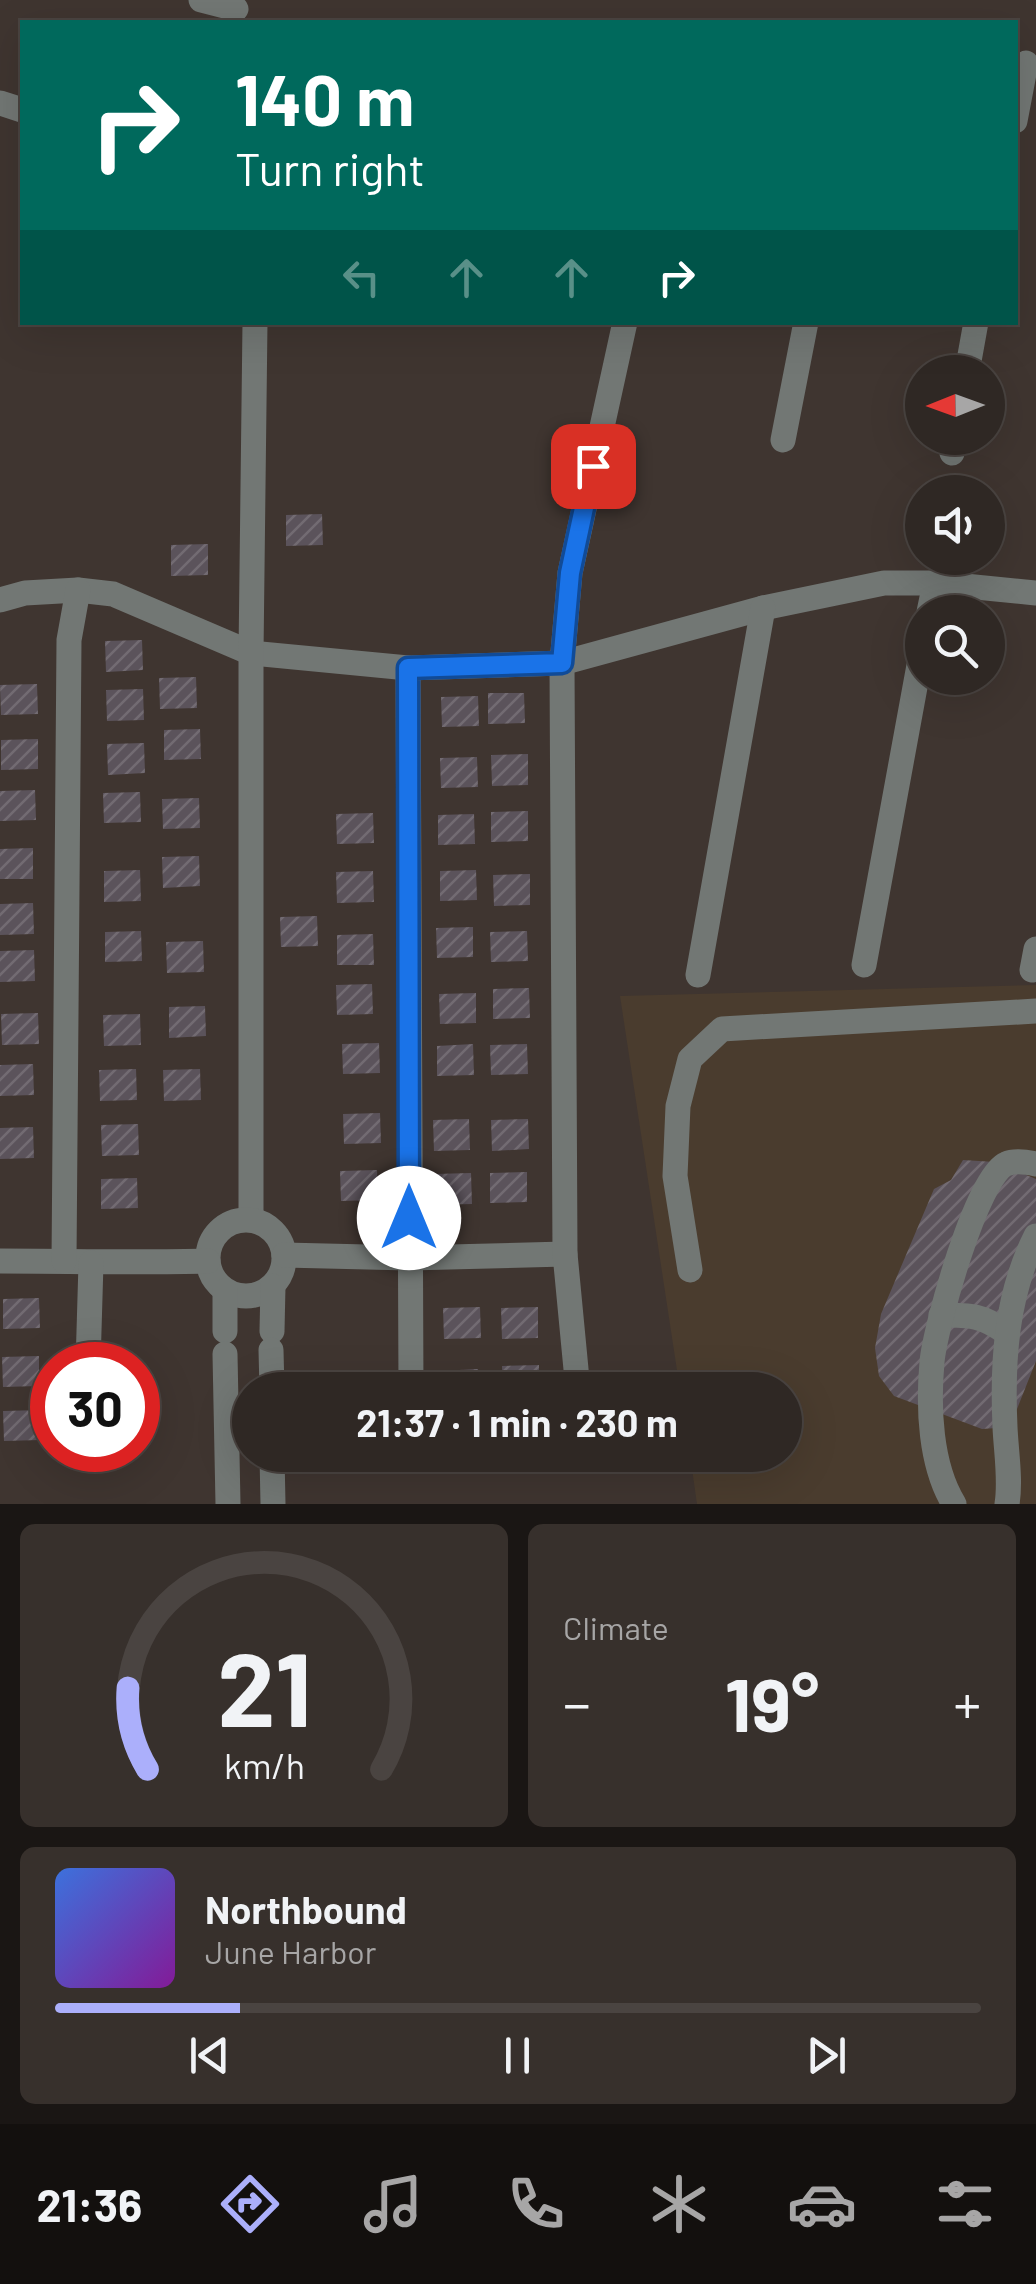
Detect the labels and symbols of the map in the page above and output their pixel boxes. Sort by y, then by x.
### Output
north arrow [905,355,1005,455]
pin [551,424,636,509]
position arrow [357,1166,461,1270]
speed limit sign: 30 [30,1342,160,1472]

